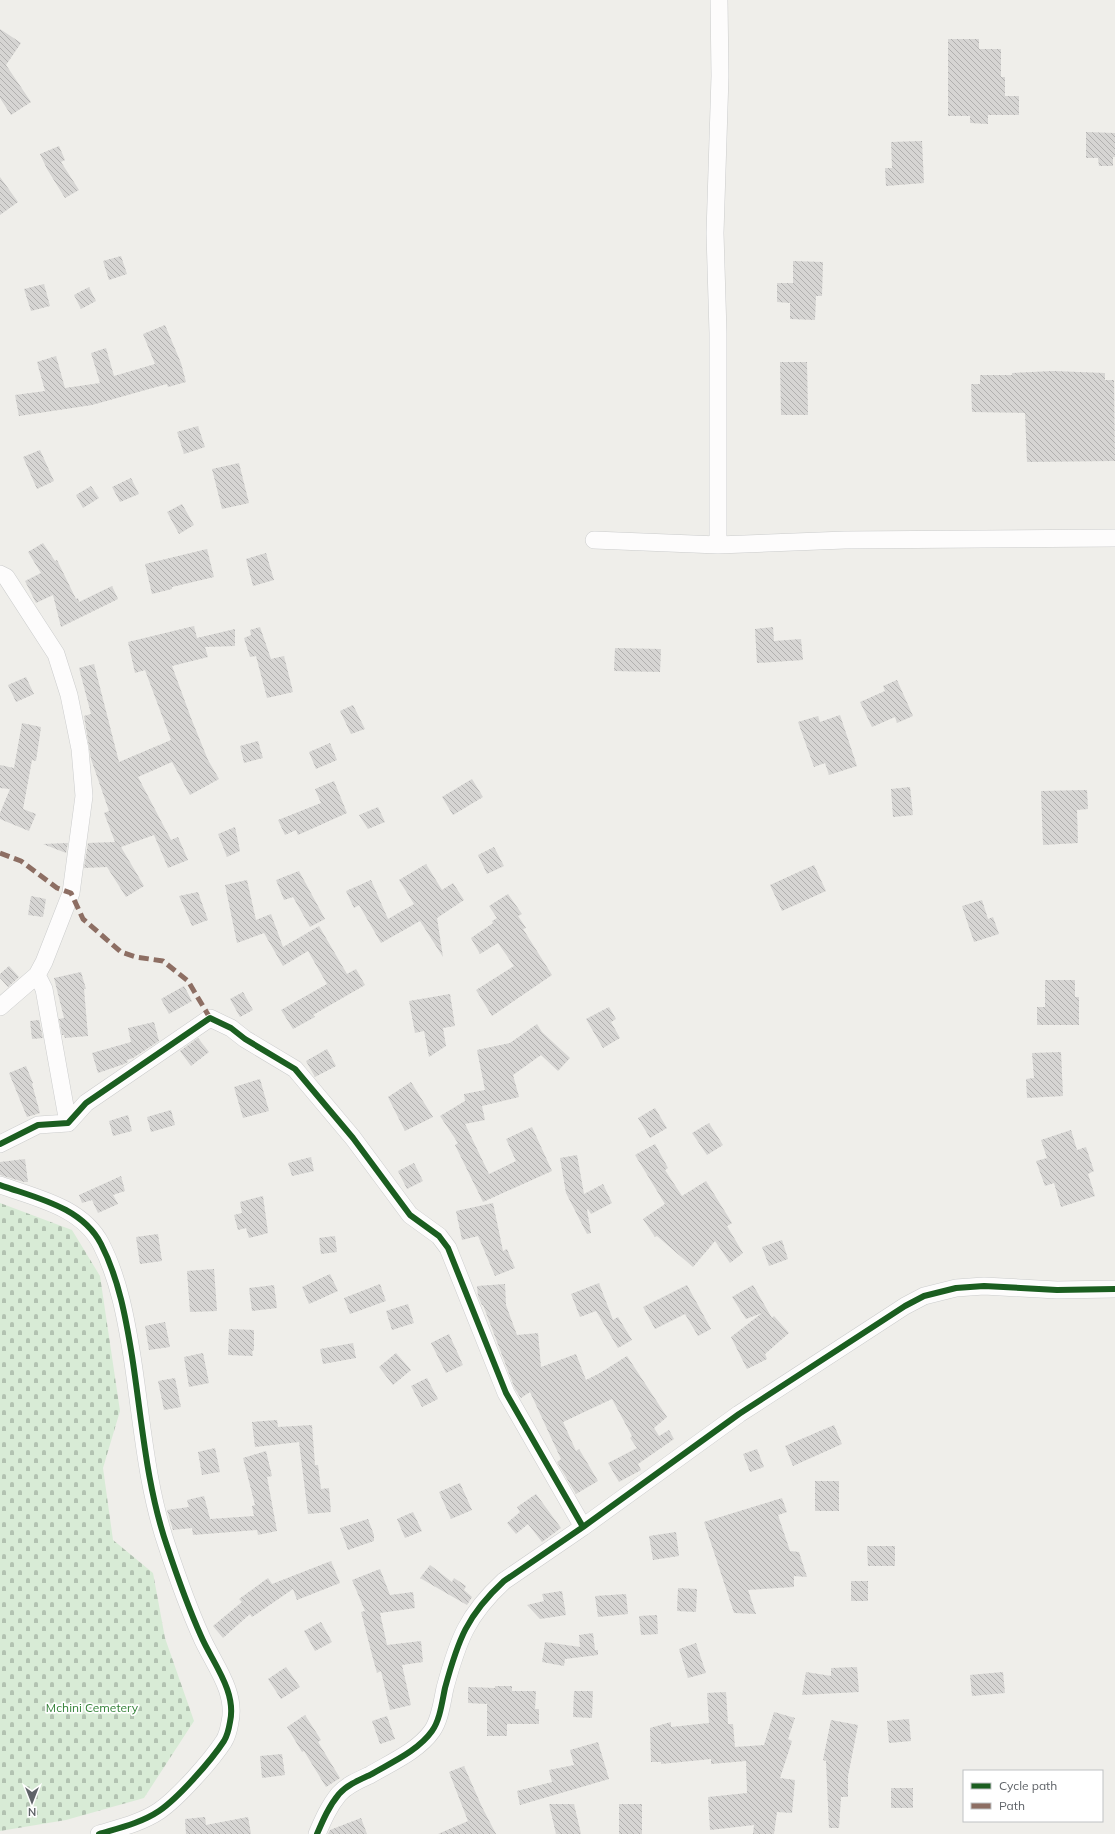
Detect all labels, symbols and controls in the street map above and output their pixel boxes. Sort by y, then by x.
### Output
park label: Mchini Cemetery [46,1700,139,1715]
legend [963,1770,1103,1822]
text: Cycle path [999,1778,1057,1793]
north arrow [12,1782,52,1822]
text: Path [999,1798,1025,1813]
text: N [28,1805,36,1819]

